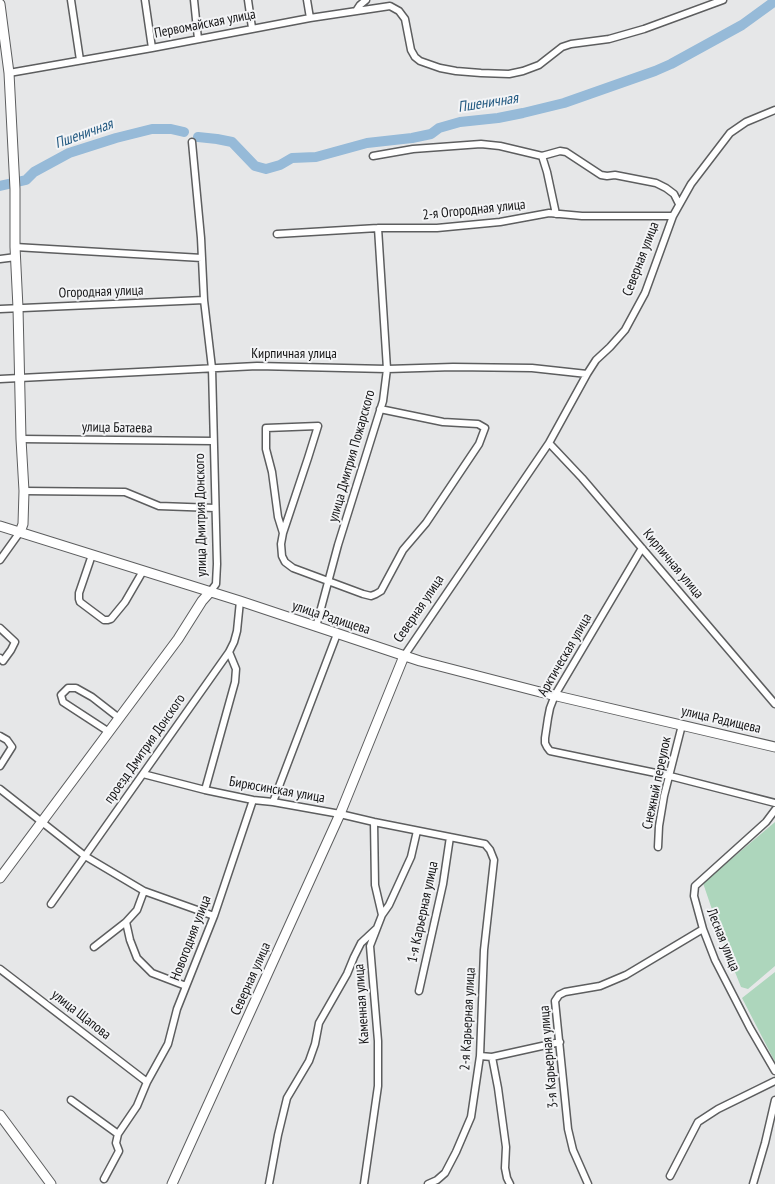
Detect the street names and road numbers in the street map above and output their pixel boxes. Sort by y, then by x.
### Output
street label: Первомайская улица [153,6,257,42]
street label: 2-я Огородная улица [422,196,526,224]
street label: Северная улица [619,220,663,298]
street label: Огородная улица [58,282,144,302]
street label: Кирпичная улица [251,346,337,362]
street label: улица Дмитрия Пожарского [325,388,379,524]
street label: улица Батаева [82,419,152,437]
street label: улица Дмитрия Донского [192,453,210,577]
street label: Кирпичная улица [639,526,707,602]
street label: Северная улица [390,572,448,646]
street label: улица Радищева [290,597,372,639]
street label: Арктическая улица [534,610,596,700]
street label: проезд Дмитрия Донского [101,691,189,807]
street label: улица Радищева [680,703,762,737]
street label: Снежный переулок [639,735,675,831]
street label: Бирюсинская улица [228,773,326,807]
street label: 1-я Карьерная улица [404,860,442,964]
street label: Новогодняя улица [167,893,215,983]
street label: Лесная улица [703,906,743,974]
street label: Северная улица [227,940,275,1018]
street label: Каменная улица [351,963,373,1045]
street label: 2-я Карьерная улица [457,967,479,1071]
street label: улица Щапова [48,987,114,1043]
street label: 3-я Карьерная улица [536,1005,562,1109]

